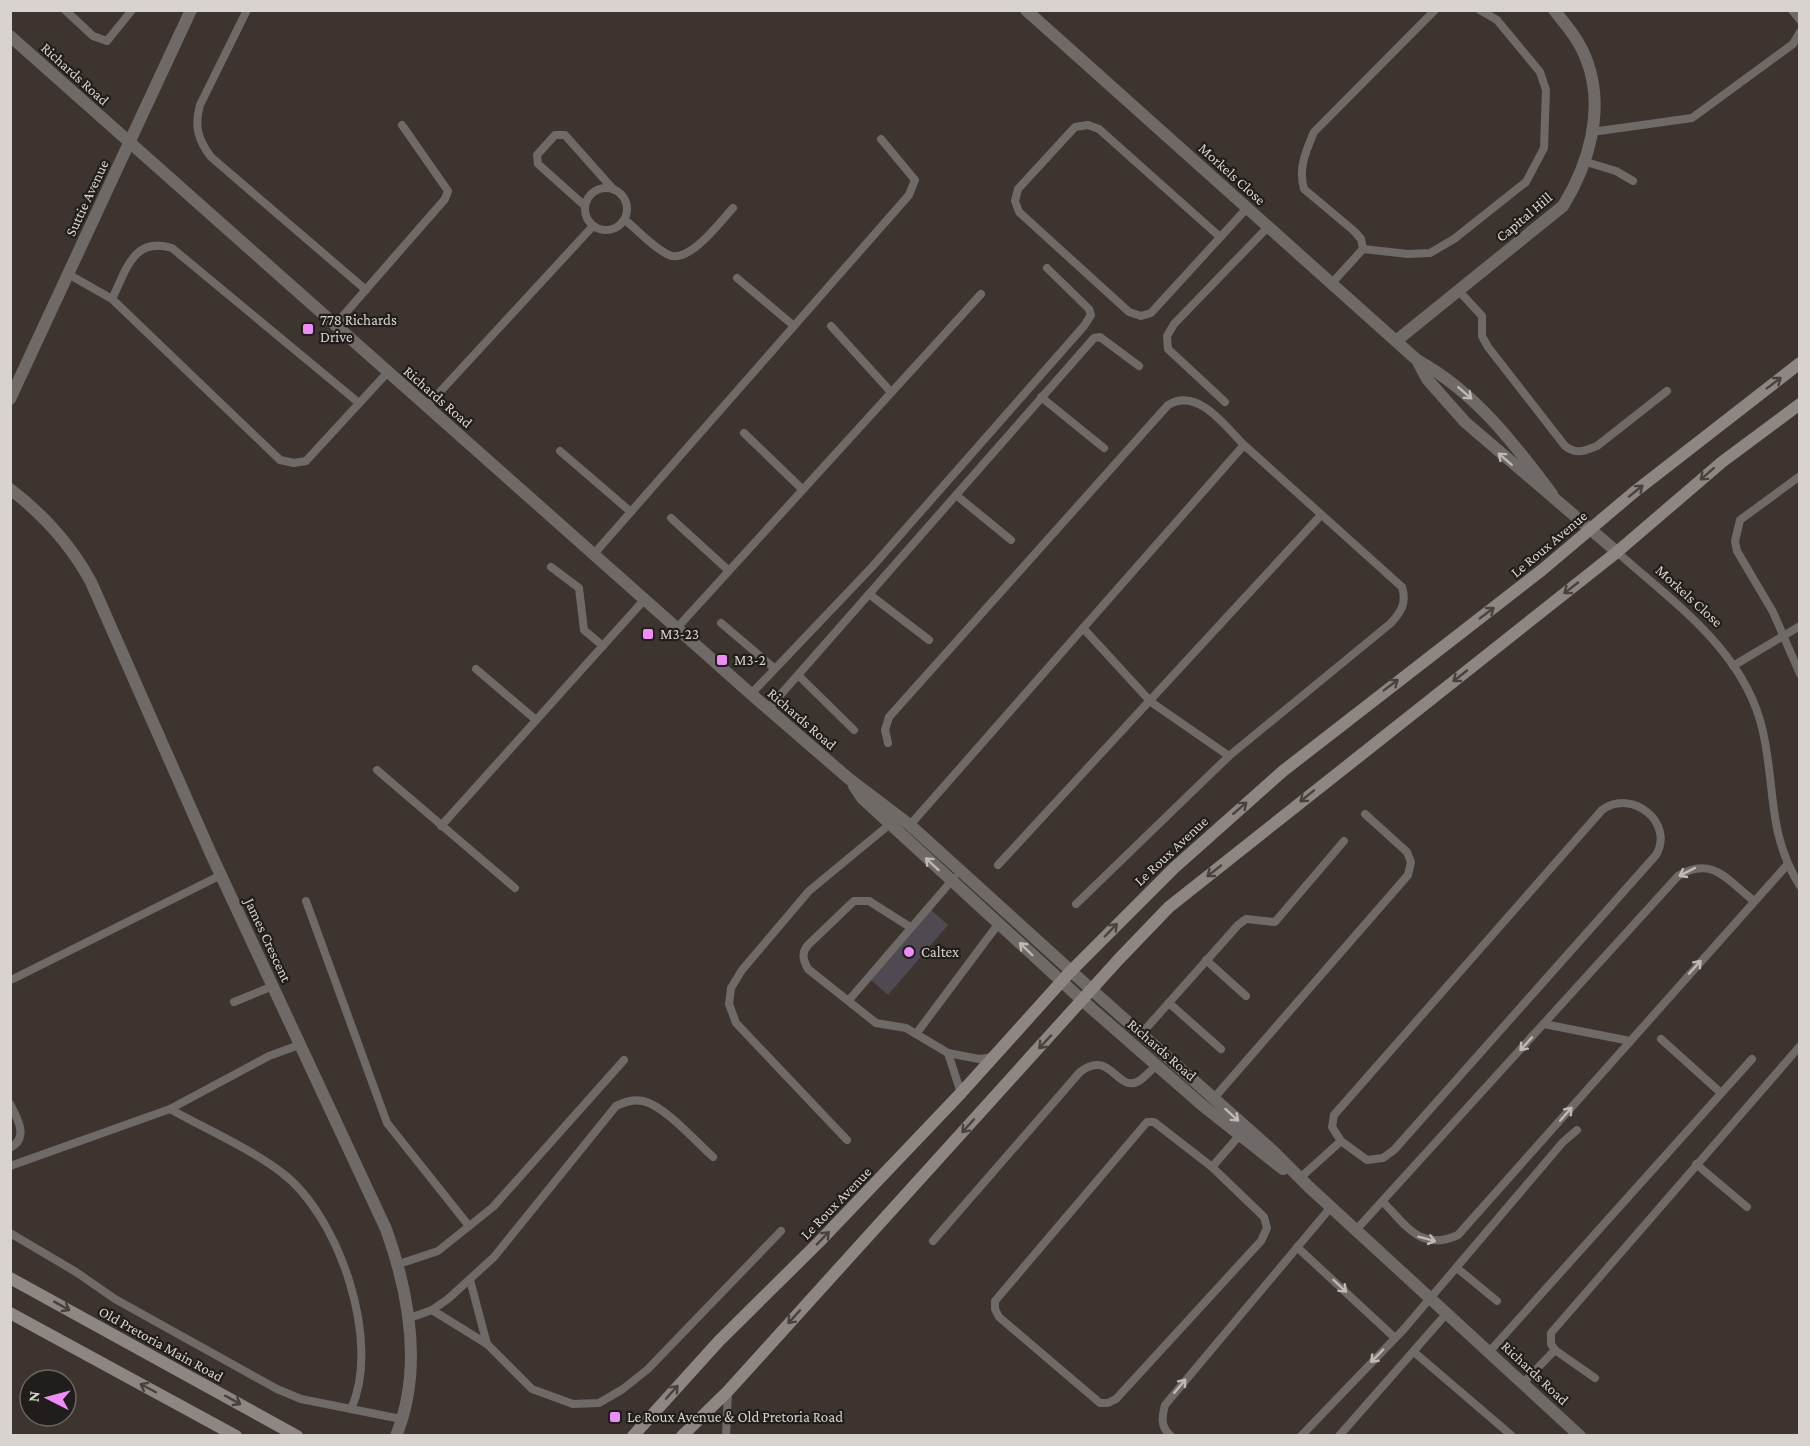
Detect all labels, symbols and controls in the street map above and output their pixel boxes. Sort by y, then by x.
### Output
street label: Richards Road [38,39,112,109]
street label: Morkels Close [1195,140,1269,208]
street label: Suttie Avenue [62,157,112,239]
street label: Capital Hill [1493,189,1556,246]
place label: 778 Richards Drive [320,312,397,345]
marker: 778 Richards Drive [301,322,315,336]
street label: Richards Road [401,363,476,431]
one-way arrow [1766,376,1782,389]
one-way arrow [1457,386,1472,400]
one-way arrow [1498,452,1513,466]
one-way arrow [1700,467,1715,481]
one-way arrow [1628,484,1644,497]
street label: Le Roux Avenue [1508,507,1591,580]
street label: Morkels Close [1652,562,1726,630]
one-way arrow [1563,581,1579,594]
one-way arrow [1479,606,1495,619]
place label: M3-23 [660,626,699,642]
marker: M3-23 [641,627,655,641]
place label: M3-2 [734,652,766,668]
marker: M3-2 [715,653,729,667]
one-way arrow [1452,669,1468,682]
one-way arrow [1383,679,1399,692]
street label: Richards Road [765,685,840,753]
one-way arrow [1299,790,1315,803]
one-way arrow [1232,801,1247,815]
street label: Le Roux Avenue [1131,813,1211,889]
one-way arrow [925,857,940,871]
one-way arrow [1206,864,1222,877]
one-way arrow [1679,867,1697,878]
street label: James Crescent [240,894,295,986]
one-way arrow [1103,923,1118,938]
one-way arrow [1019,942,1034,956]
place label: Caltex [921,944,959,960]
marker: Caltex [902,945,916,959]
one-way arrow [1688,960,1702,975]
street label: Richards Road [1125,1016,1200,1084]
one-way arrow [1038,1034,1052,1049]
one-way arrow [1519,1036,1533,1051]
one-way arrow [1559,1107,1573,1122]
one-way arrow [1224,1108,1239,1122]
one-way arrow [961,1118,975,1133]
street label: Le Roux Avenue [797,1163,875,1243]
one-way arrow [816,1231,831,1246]
one-way arrow [1417,1233,1436,1245]
one-way arrow [1332,1279,1347,1293]
one-way arrow [53,1300,70,1312]
street label: Old Pretoria Main Road [96,1303,226,1385]
one-way arrow [787,1309,801,1324]
street label: Richards Road [1498,1338,1572,1408]
one-way arrow [1370,1349,1385,1364]
north arrow [18,1368,78,1428]
one-way arrow [1173,1379,1187,1394]
one-way arrow [140,1382,157,1394]
one-way arrow [665,1385,679,1400]
text: N [25,1390,43,1403]
one-way arrow [223,1395,241,1406]
place label: Le Roux Avenue & Old Pretoria Road [627,1409,843,1425]
marker: Le Roux Avenue & Old Pretoria Road [608,1410,622,1424]

